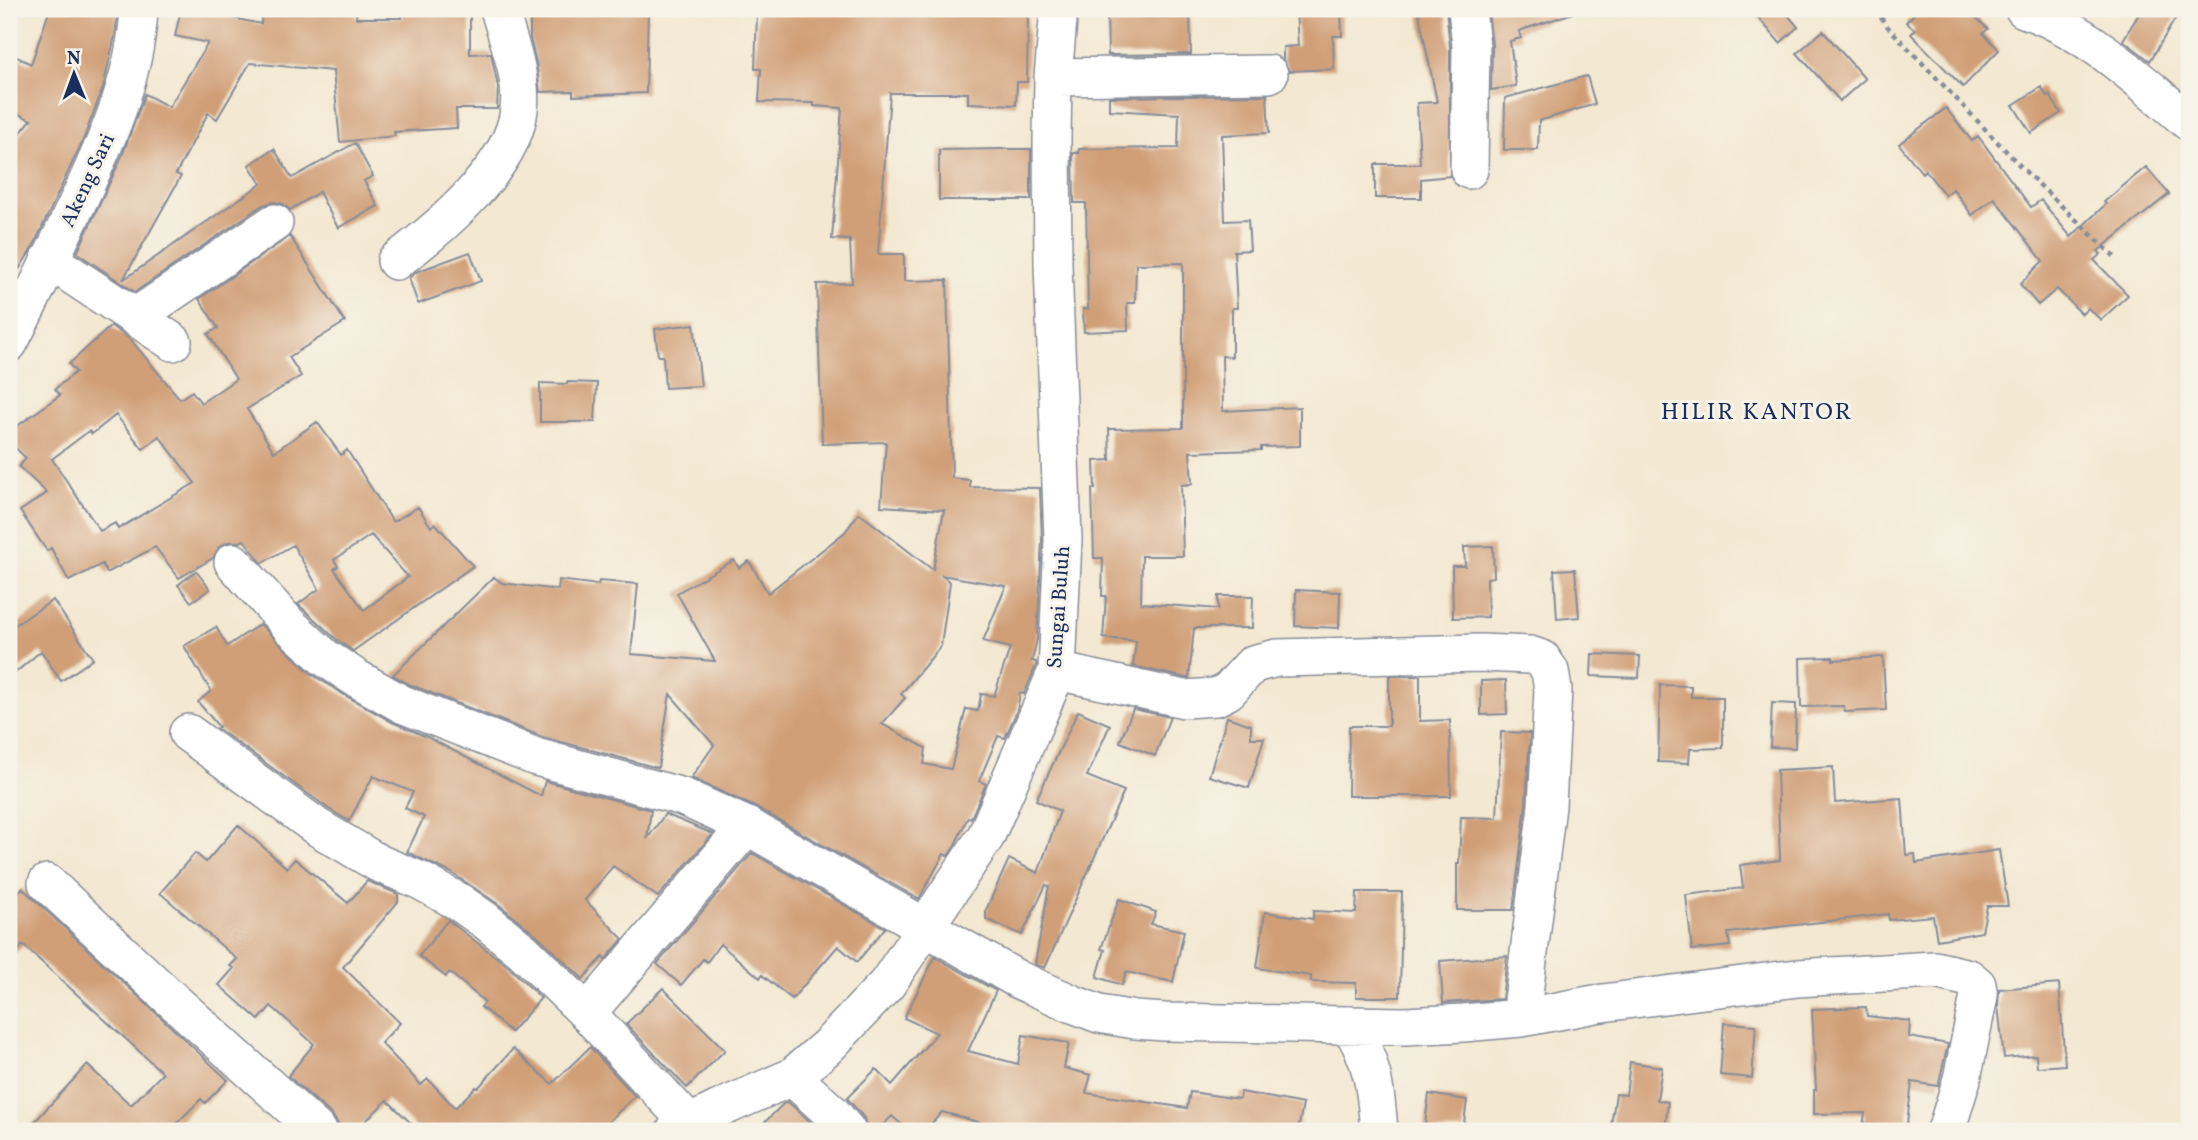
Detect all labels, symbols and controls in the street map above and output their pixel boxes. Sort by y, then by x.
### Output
north arrow [38,38,108,108]
text: N [67,46,81,72]
street label: Akeng Sari [54,129,123,232]
district label: HILIR KANTOR [1661,396,1853,430]
street label: Sungai Buluh [1041,545,1078,670]

